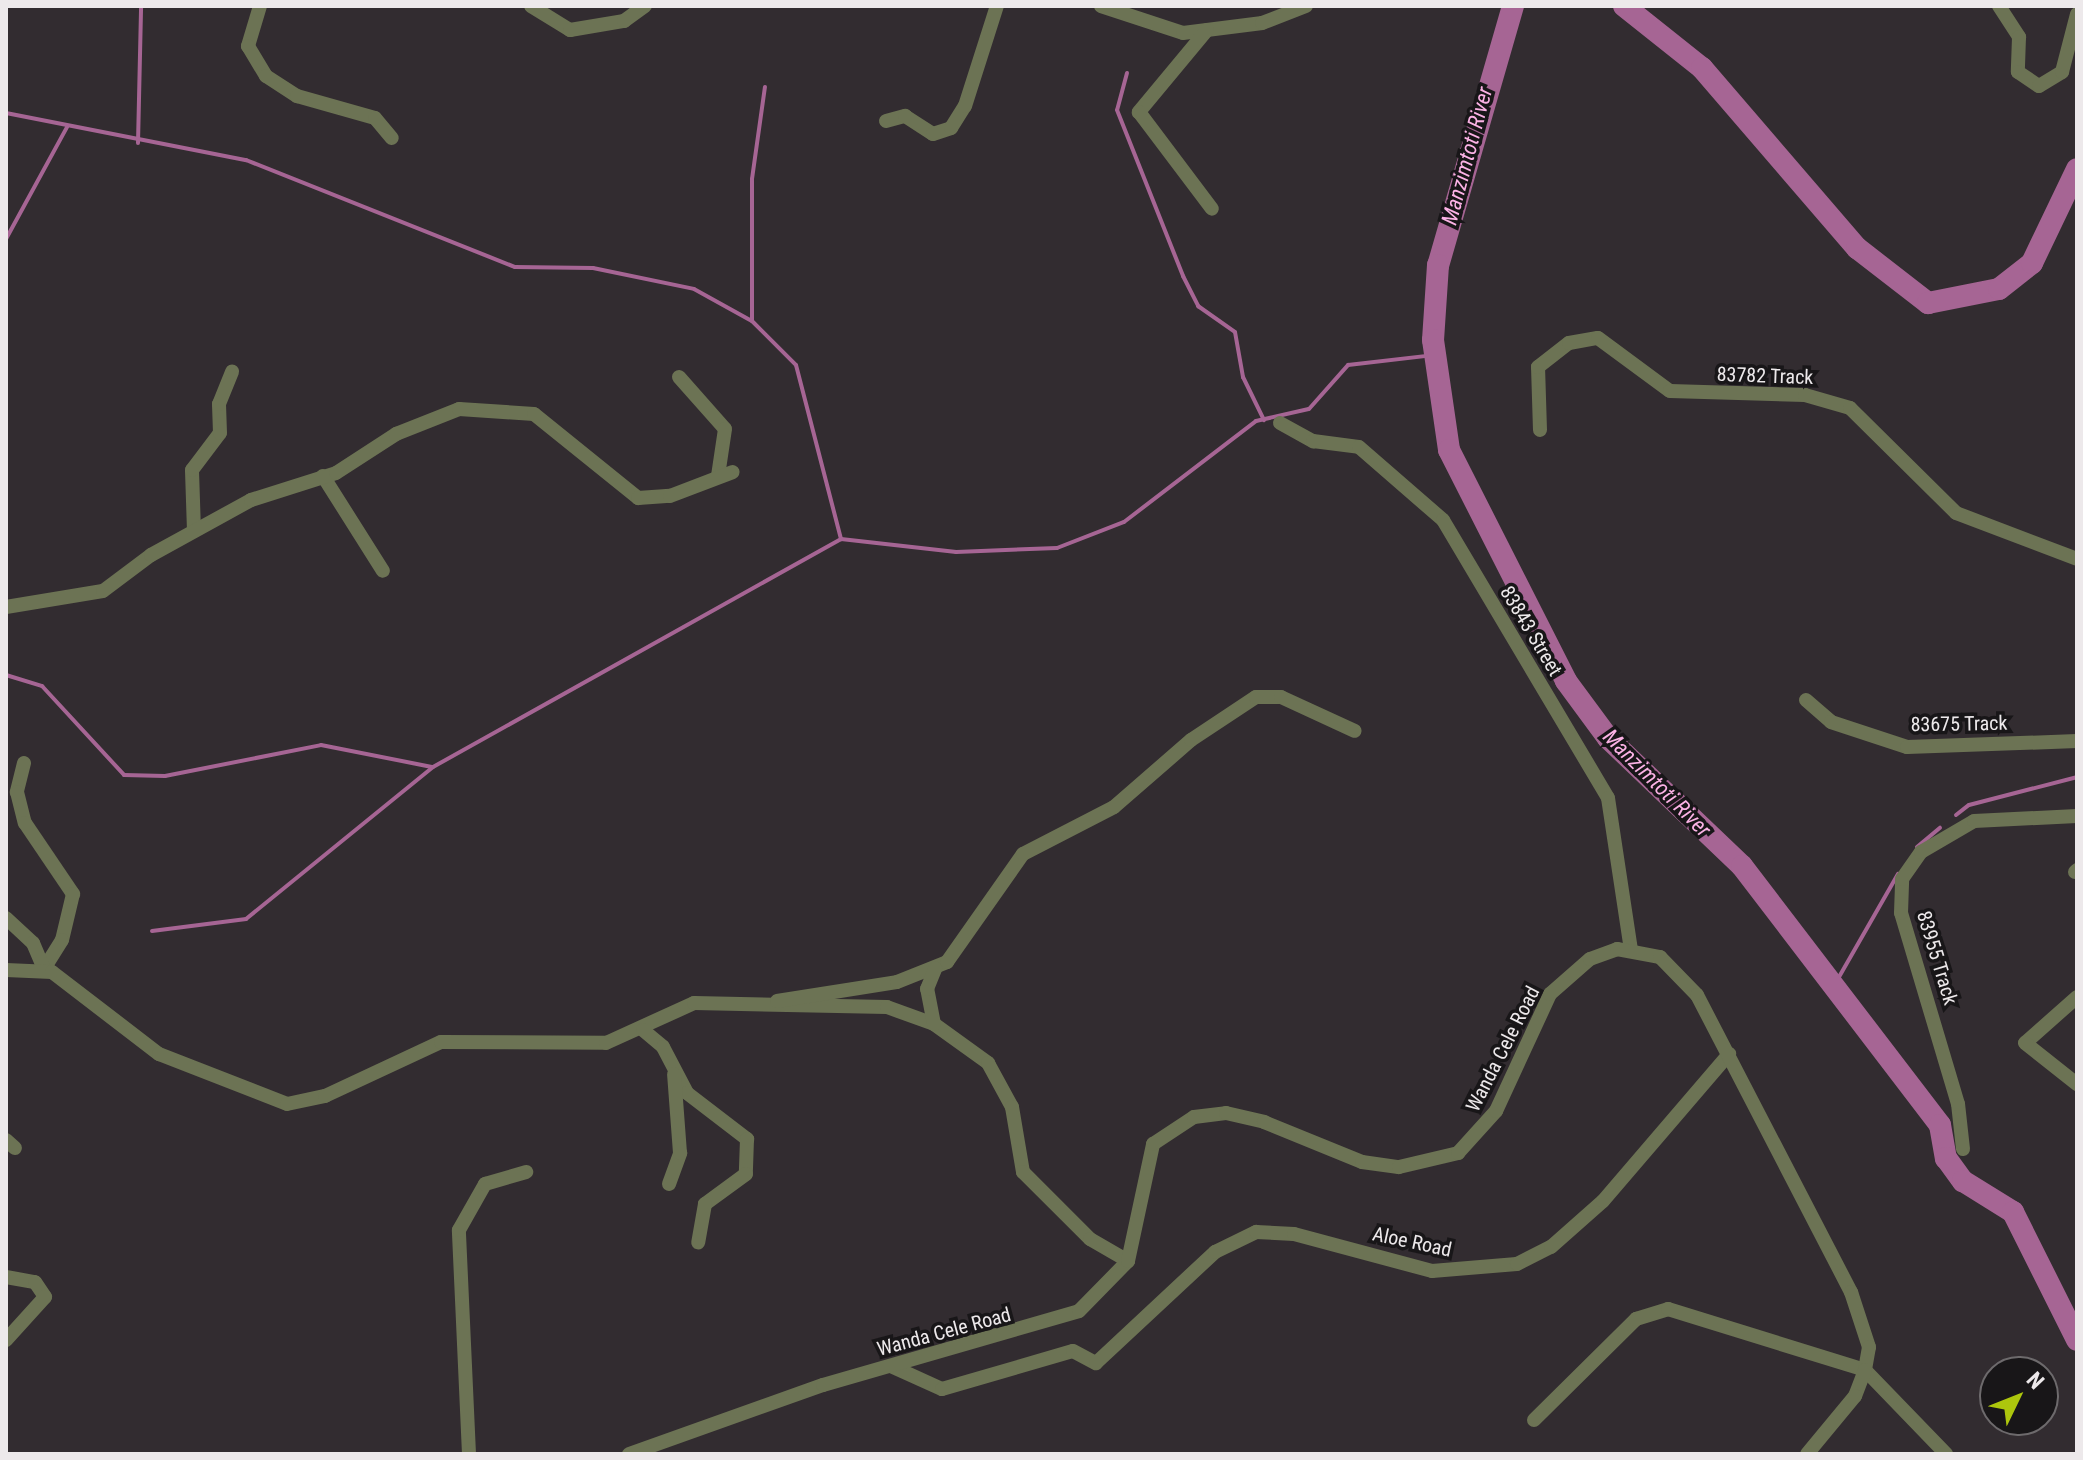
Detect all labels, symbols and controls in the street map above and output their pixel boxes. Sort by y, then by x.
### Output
water label: Manzimtoti River [1436,84,1498,228]
street label: 83782 Track [1716,362,1814,390]
street label: 83843 Street [1495,582,1567,680]
street label: 83675 Track [1910,711,2008,737]
water label: Manzimtoti River [1598,724,1716,842]
street label: 83955 Track [1911,908,1963,1008]
street label: Wanda Cele Road [1461,982,1545,1116]
street label: Aloe Road [1370,1222,1454,1262]
street label: Wanda Cele Road [874,1303,1014,1361]
north arrow [1979,1356,2059,1436]
text: N [2022,1367,2049,1394]

